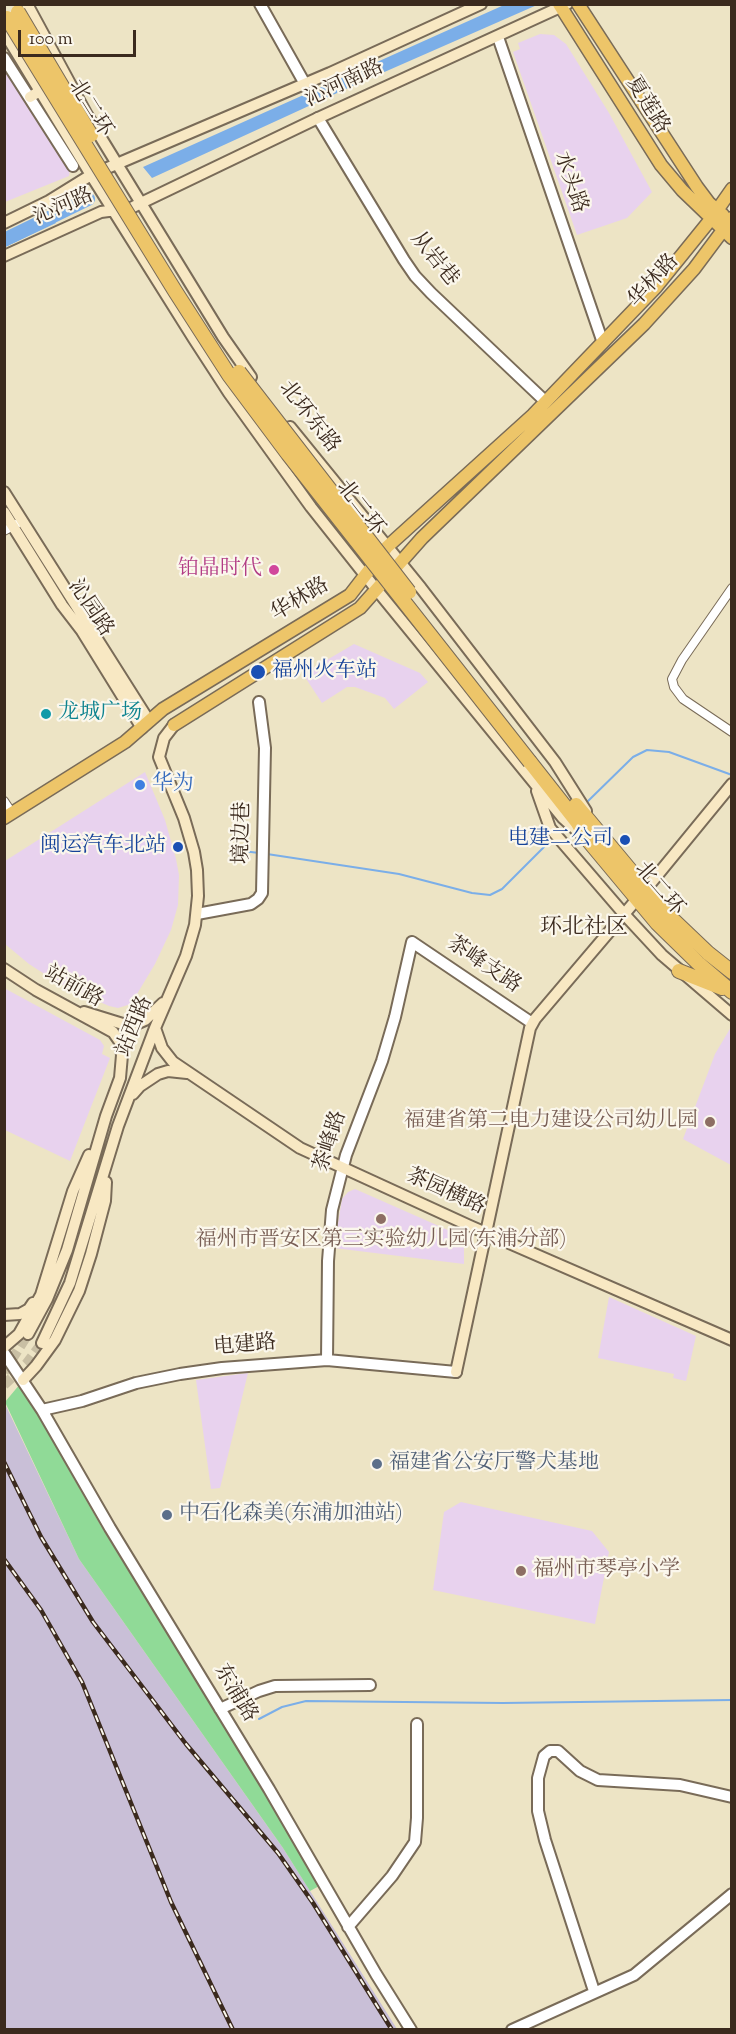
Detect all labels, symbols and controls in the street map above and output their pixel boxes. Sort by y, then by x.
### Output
scale bar [21,18,140,56]
text: 100 m [29,27,73,53]
street label: 沁河南路 [302,56,388,114]
street label: 夏莲路 [619,73,673,139]
street label: 北二环 [62,76,116,142]
street label: 水头路 [547,149,591,217]
street label: 沁河路 [30,184,98,232]
street label: 从岩巷 [403,228,463,292]
street label: 华林路 [625,250,685,314]
street label: 北环东路 [272,377,344,459]
street label: 北二环 [330,476,388,542]
place label: 铂晶时代 [178,557,262,583]
marker: 铂晶时代 [267,563,281,577]
street label: 华林路 [268,574,334,628]
street label: 沁园路 [61,576,117,642]
place label: 福州火车站 [272,659,377,685]
marker: 福州火车站 [249,663,267,681]
place label: 龙城广场 [58,701,142,727]
marker: 龙城广场 [39,707,53,721]
place label: 华为 [152,772,194,798]
marker: 华为 [133,778,147,792]
street label: 境边巷 [231,801,257,865]
place label: 电建二公司 [508,827,613,853]
marker: 电建二公司 [618,833,632,847]
place label: 闽运汽车北站 [40,834,166,860]
marker: 闽运汽车北站 [171,840,185,854]
street label: 北二环 [628,858,688,922]
district label: 环北社区 [540,916,628,942]
street label: 茶峰支路 [441,932,525,1000]
street label: 站前路 [39,962,107,1014]
street label: 站西路 [113,993,159,1061]
street label: 茶峰路 [310,1108,354,1176]
place label: 福建省第二电力建设公司幼儿园 [404,1109,698,1135]
marker: 福建省第二电力建设公司幼儿园 [703,1115,717,1129]
street label: 茶园横路 [402,1164,488,1222]
marker: 福州市晋安区第三实验幼儿园(东浦分部) [374,1212,388,1226]
place label: 福州市晋安区第三实验幼儿园(东浦分部) [196,1228,566,1254]
street label: 电建路 [213,1332,277,1362]
place label: 福建省公安厅警犬基地 [389,1451,599,1477]
marker: 福建省公安厅警犬基地 [370,1457,384,1471]
place label: 中石化森美(东浦加油站) [179,1502,403,1528]
marker: 中石化森美(东浦加油站) [160,1508,174,1522]
place label: 福州市琴亭小学 [533,1558,680,1584]
marker: 福州市琴亭小学 [514,1564,528,1578]
street label: 东浦路 [207,1661,261,1727]

